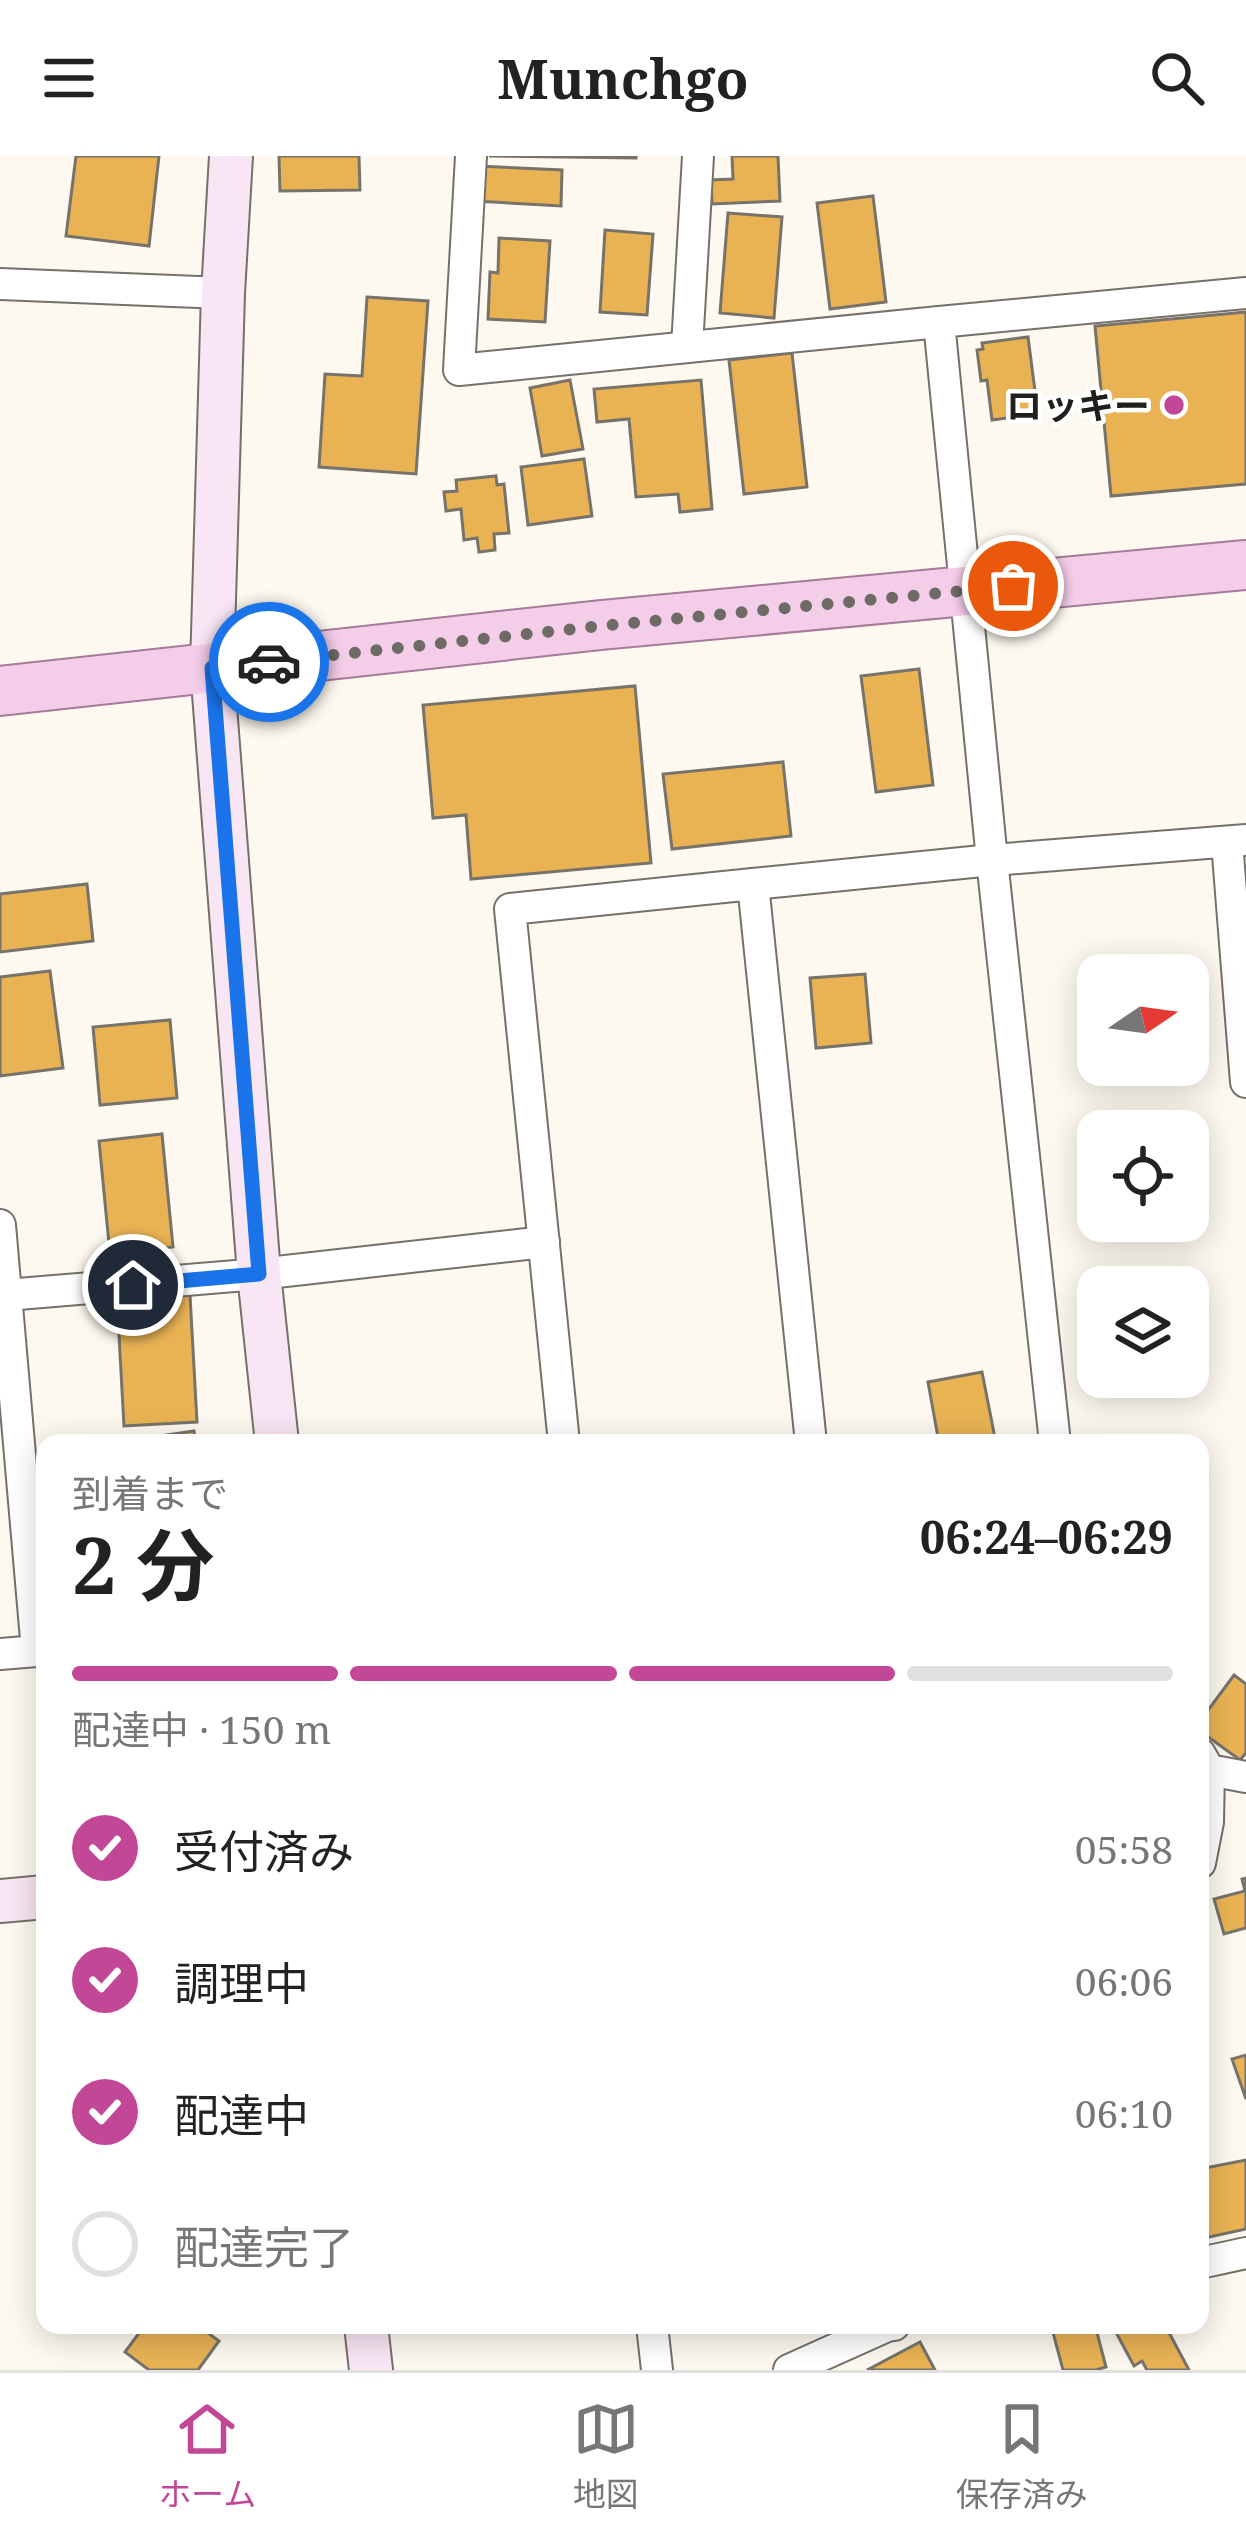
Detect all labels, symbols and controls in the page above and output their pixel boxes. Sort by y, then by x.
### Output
text: Munchgo [497,41,749,115]
icon: menu [36,45,102,111]
icon: search [1144,45,1210,111]
place label: ロッキー [1006,381,1150,430]
marker: ロッキー [1161,392,1187,418]
pin [962,535,1064,637]
icon: bag [980,553,1046,619]
courier [209,602,329,722]
icon: car [236,629,302,695]
north arrow [1077,954,1209,1086]
map controls [1077,954,1209,1398]
button: locate [1077,1110,1209,1242]
pin [82,1234,184,1336]
icon: home [100,1252,166,1318]
button: layers [1077,1266,1209,1398]
text: 到着まで [72,1466,228,1519]
text: 06:24–06:29 [920,1506,1173,1567]
text: 2 分 [72,1511,214,1617]
text: 配達中 · 150 m [72,1702,331,1755]
icon: check [72,1815,138,1881]
text: 受付済み [174,1820,354,1881]
text: 05:58 [1075,1822,1173,1875]
icon: check [72,1947,138,2013]
text: 調理中 [174,1952,309,2013]
text: 06:06 [1075,1954,1173,2007]
icon: check [72,2079,138,2145]
text: 配達中 [174,2084,309,2145]
text: 06:10 [1075,2086,1173,2139]
text: 配達完了 [174,2216,354,2277]
tab: ホーム [158,2396,256,2516]
tab: 地図 [573,2396,639,2516]
tab: 保存済み [956,2396,1088,2516]

